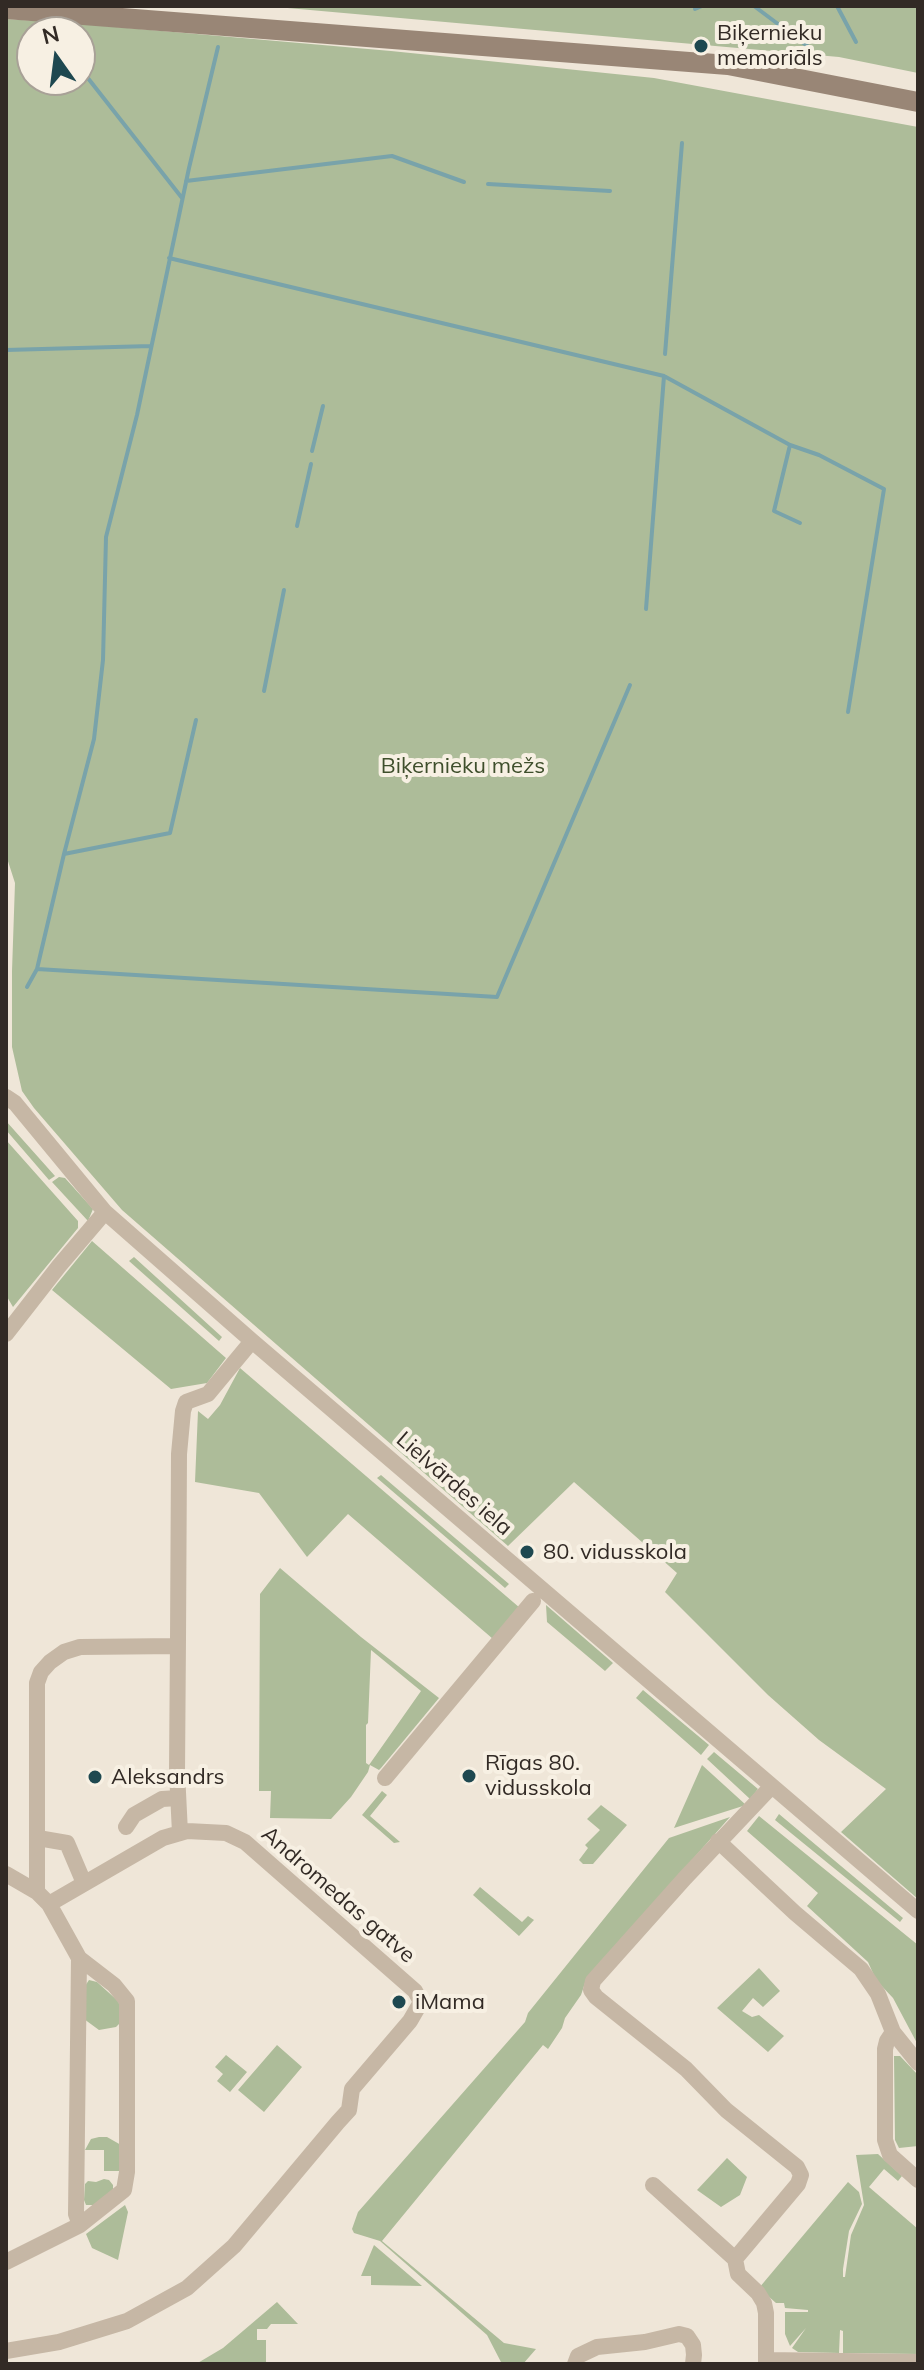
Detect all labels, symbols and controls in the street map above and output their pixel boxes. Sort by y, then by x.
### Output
north arrow [16,16,96,96]
text: N [39,19,62,50]
place label: Biķernieku memoriāls [717,20,823,72]
marker: Biķernieku memoriāls [692,37,710,55]
park label: Biķernieku mežs [381,753,545,779]
street label: Lielvārdes iela [391,1427,517,1541]
place label: 80. vidusskola [543,1539,687,1565]
marker: 80. vidusskola [518,1543,536,1561]
place label: Rīgas 80. vidusskola [485,1750,592,1802]
place label: Aleksandrs [111,1764,224,1790]
marker: Rīgas 80. vidusskola [460,1767,478,1785]
marker: Aleksandrs [86,1768,104,1786]
street label: Andromedas gatve [256,1821,420,1969]
place label: iMama [415,1989,485,2015]
marker: iMama [390,1993,408,2011]

